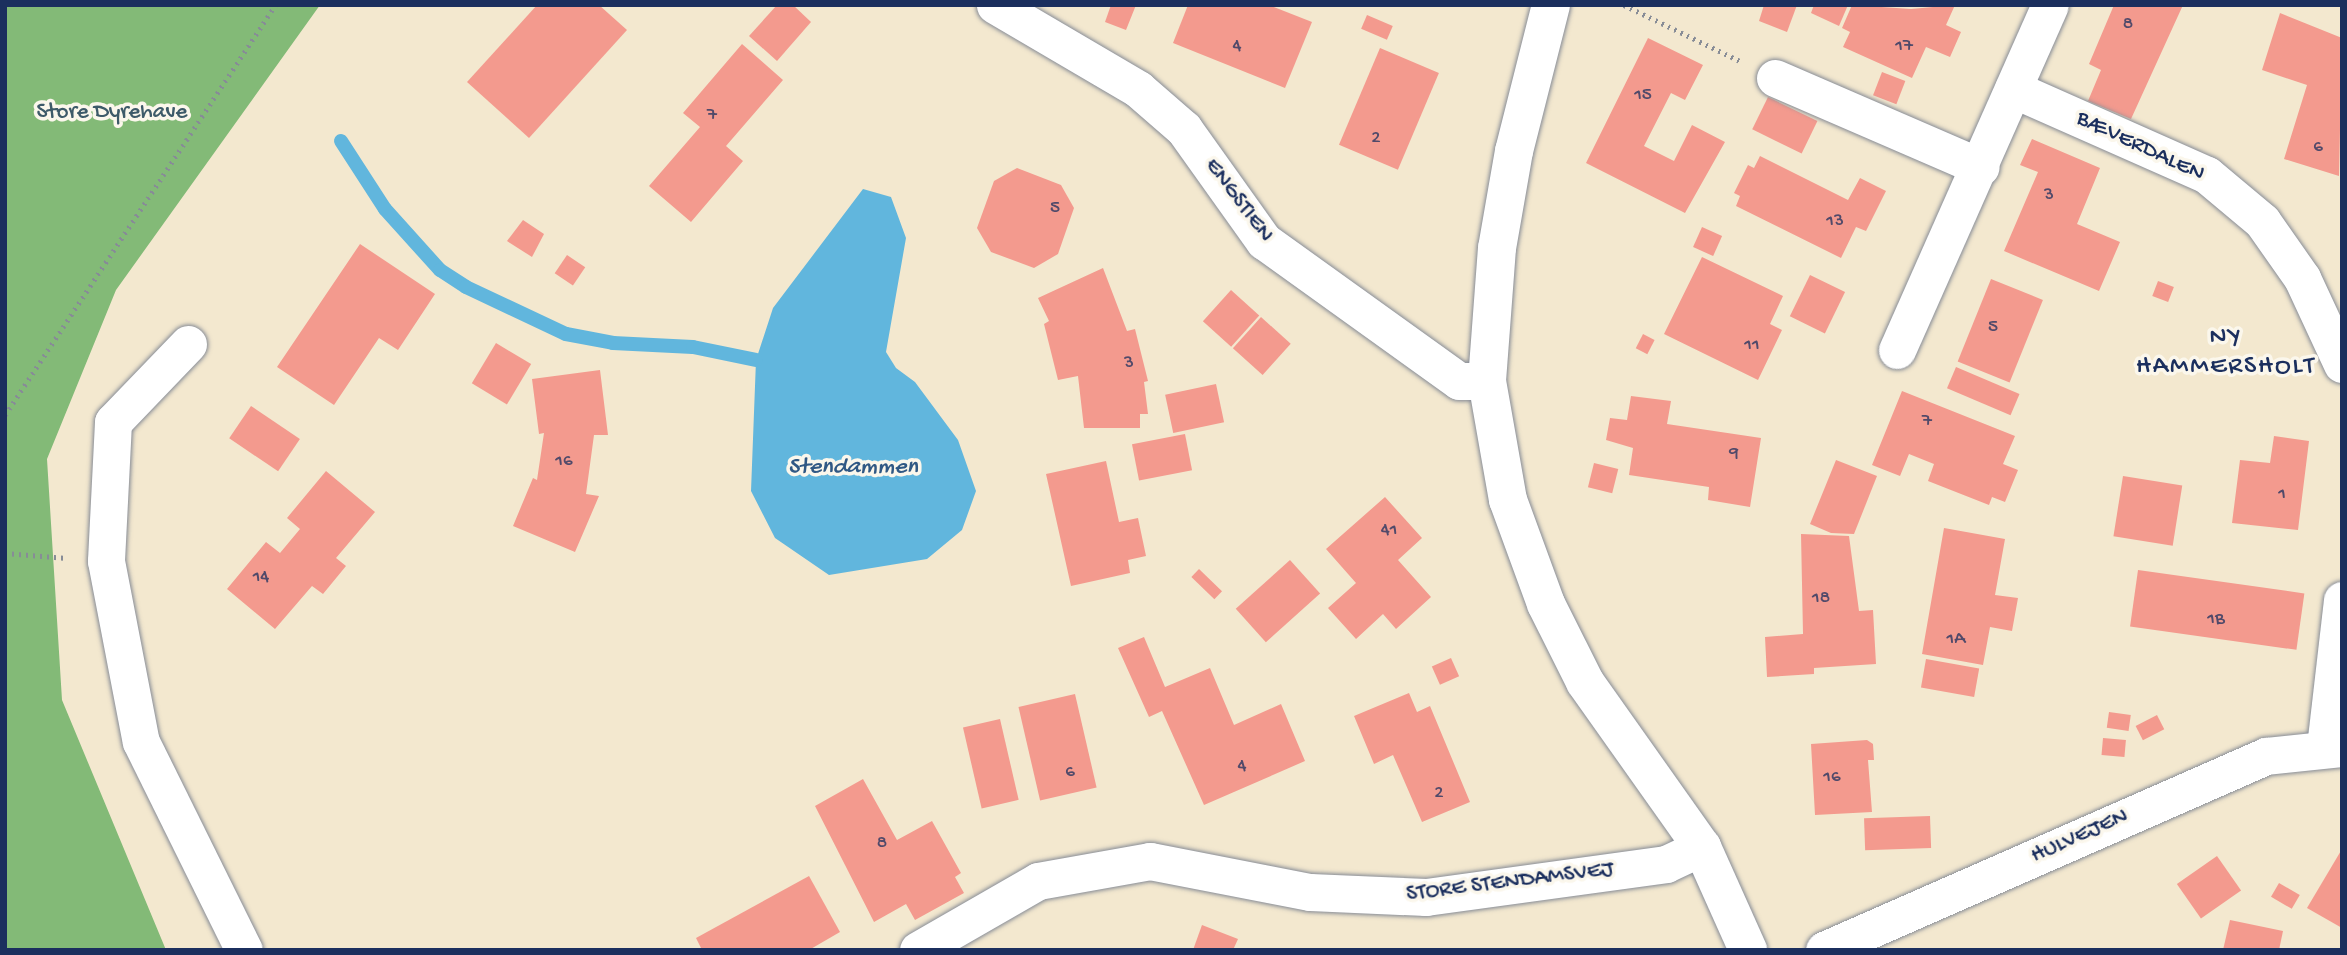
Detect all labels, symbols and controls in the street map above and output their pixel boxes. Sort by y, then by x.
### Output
house number: 8 [2123,14,2133,36]
house number: 4 [1233,36,1241,58]
house number: 17 [1895,36,1913,58]
house number: 15 [1634,85,1652,107]
park label: Store Dyrehave [37,99,187,127]
house number: 7 [707,105,717,127]
street label: BÆVERDALEN [2072,105,2208,189]
house number: 2 [1371,128,1381,150]
house number: 6 [2313,137,2323,159]
street label: ENGSTIEN [1197,153,1279,249]
house number: 3 [2044,185,2054,207]
house number: 5 [1050,198,1060,220]
house number: 13 [1826,211,1844,233]
house number: 5 [1988,317,1998,339]
district label: NY HAMMERSHOLT [2137,322,2315,384]
house number: 11 [1744,335,1760,357]
house number: 3 [1124,353,1134,375]
house number: 7 [1922,411,1932,433]
house number: 9 [1729,443,1739,465]
house number: 16 [555,451,573,473]
water label: Stendammen [788,454,918,482]
house number: 1 [2278,484,2286,506]
house number: 41 [1381,520,1397,542]
house number: 14 [253,567,269,589]
house number: 18 [1812,588,1830,610]
house number: 1B [2207,609,2225,631]
house number: 1A [1947,629,1965,651]
house number: 4 [1238,756,1246,778]
house number: 6 [1065,762,1075,784]
house number: 16 [1823,767,1841,789]
house number: 2 [1434,783,1444,805]
street label: HULVEJEN [2027,803,2133,871]
house number: 8 [877,833,887,855]
street label: STORE STENDAMSVEJ [1405,857,1615,909]

